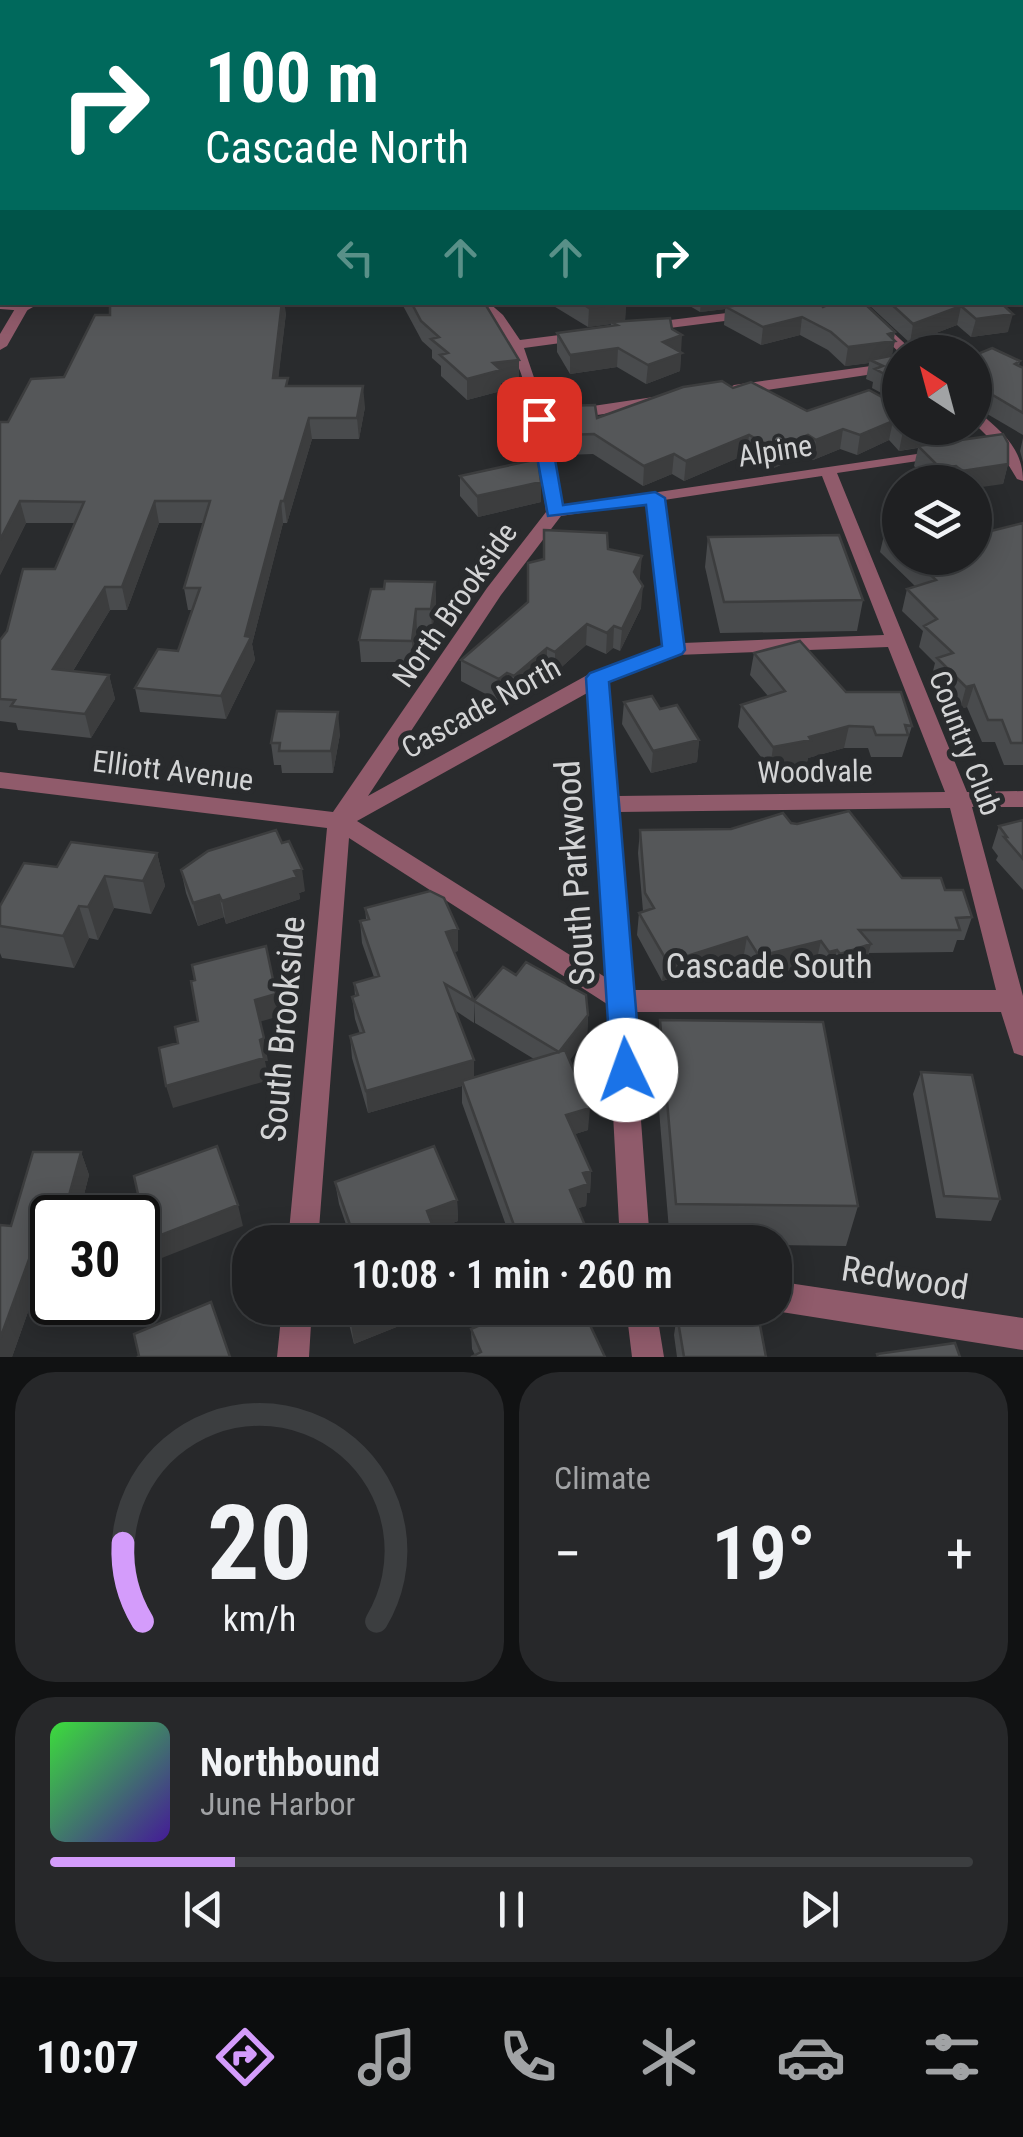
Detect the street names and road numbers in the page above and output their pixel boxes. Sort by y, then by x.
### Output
street label: Alpine [735,427,814,474]
street label: North Brookside [385,516,524,693]
street label: Cascade North [395,650,566,766]
street label: Country Club [922,666,1009,820]
street label: Elliott Avenue [91,743,255,798]
street label: Woodvale [757,753,873,790]
street label: South Parkwood [547,759,604,987]
street label: South Brookside [253,915,314,1143]
street label: Cascade South [665,946,873,987]
street label: Redwood [839,1248,971,1309]

